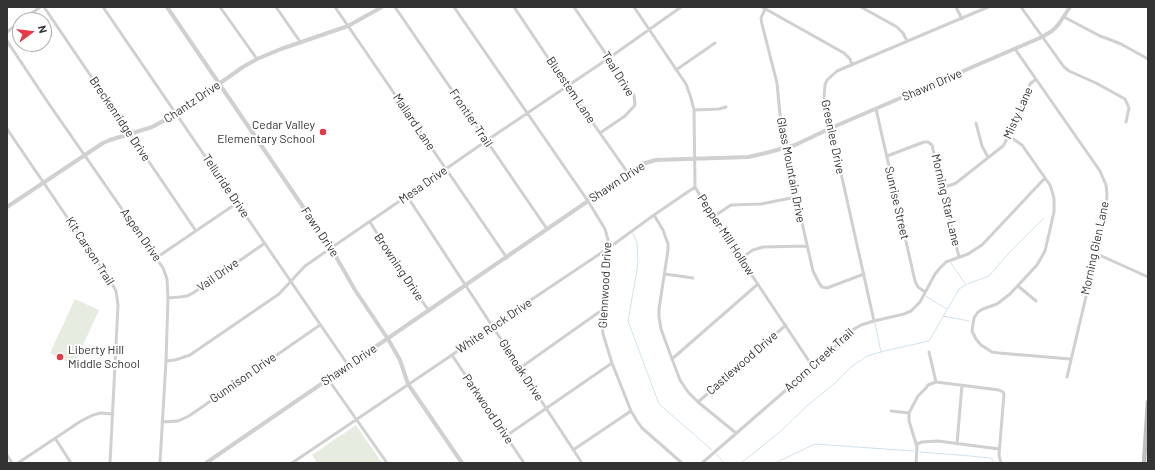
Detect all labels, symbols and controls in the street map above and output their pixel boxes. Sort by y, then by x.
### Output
north arrow [12,12,52,52]
text: N [36,24,50,34]
street label: Teal Drive [599,49,637,99]
street label: Bluestem Lane [543,54,599,126]
street label: Shawn Drive [900,66,964,104]
street label: Breckenridge Drive [86,74,154,164]
street label: Chantz Drive [161,78,223,126]
street label: Misty Lane [1000,85,1036,141]
street label: Frontier Trail [446,86,496,150]
street label: Mallard Lane [390,91,438,153]
street label: Greenlee Drive [818,99,848,175]
street label: Glass Mountain Drive [774,116,808,224]
place label: Cedar Valley Elementary School [217,118,315,146]
marker: Cedar Valley Elementary School [318,127,328,137]
street label: Telluride Drive [199,151,253,221]
street label: Morning Star Lane [928,152,964,248]
street label: Shawn Drive [586,159,648,205]
street label: Mesa Drive [396,163,450,207]
street label: Sunrise Street [882,165,912,241]
street label: Pepper Mill Hollow [694,192,758,278]
street label: Morning Glen Lane [1078,200,1112,296]
street label: Fawn Drive [298,204,342,260]
street label: Aspen Drive [117,206,165,264]
street label: Kit Carson Trail [63,214,117,288]
street label: Browning Drive [371,231,427,303]
street label: Glennwood Drive [596,241,614,329]
street label: Vail Drive [194,255,242,295]
street label: White Rock Drive [453,295,535,357]
street label: Acorn Creek Trail [781,325,857,395]
street label: Castlewood Drive [703,328,781,398]
street label: Glenoak Drive [496,336,546,404]
street label: Shawn Drive [319,341,379,389]
place label: Liberty Hill Middle School [68,343,140,371]
street label: Gunnison Drive [207,350,279,406]
marker: Liberty Hill Middle School [55,352,65,362]
street label: Parkwood Drive [459,371,517,447]

